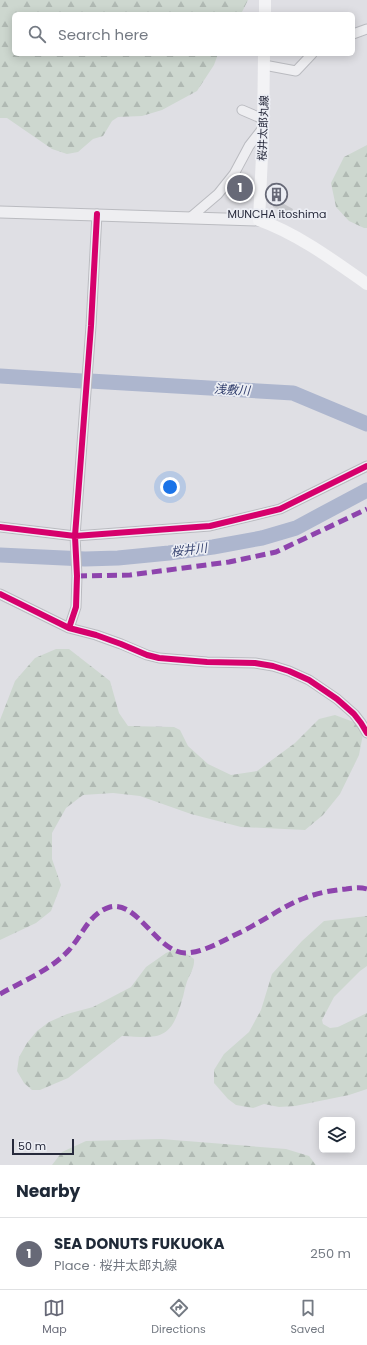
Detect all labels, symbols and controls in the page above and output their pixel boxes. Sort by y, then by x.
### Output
search box [12,12,355,56]
icon: search [26,23,48,45]
text: Search here [58,24,148,45]
street label: 桜井太郎丸線 [254,95,272,161]
pin: 1 [227,173,253,203]
building icon: MUNCHA itoshima [264,181,290,207]
place label: MUNCHA itoshima [227,206,327,222]
water label: 浅敷川 [214,380,252,399]
your location [160,477,180,497]
water label: 桜井川 [170,539,210,560]
map controls [319,1117,355,1153]
button: layers [319,1117,355,1153]
scale bar [12,1137,74,1156]
text: 50 m [18,1138,46,1154]
text: Nearby [16,1179,80,1203]
text: SEA DONUTS FUKUOKA [54,1233,225,1254]
text: 1 [27,1244,31,1263]
text: 250 m [310,1244,351,1263]
text: Place · 桜井太郎丸線 [54,1256,177,1275]
tab: Map [42,1297,67,1338]
tab: Directions [151,1297,206,1338]
tab: Saved [290,1297,325,1338]

